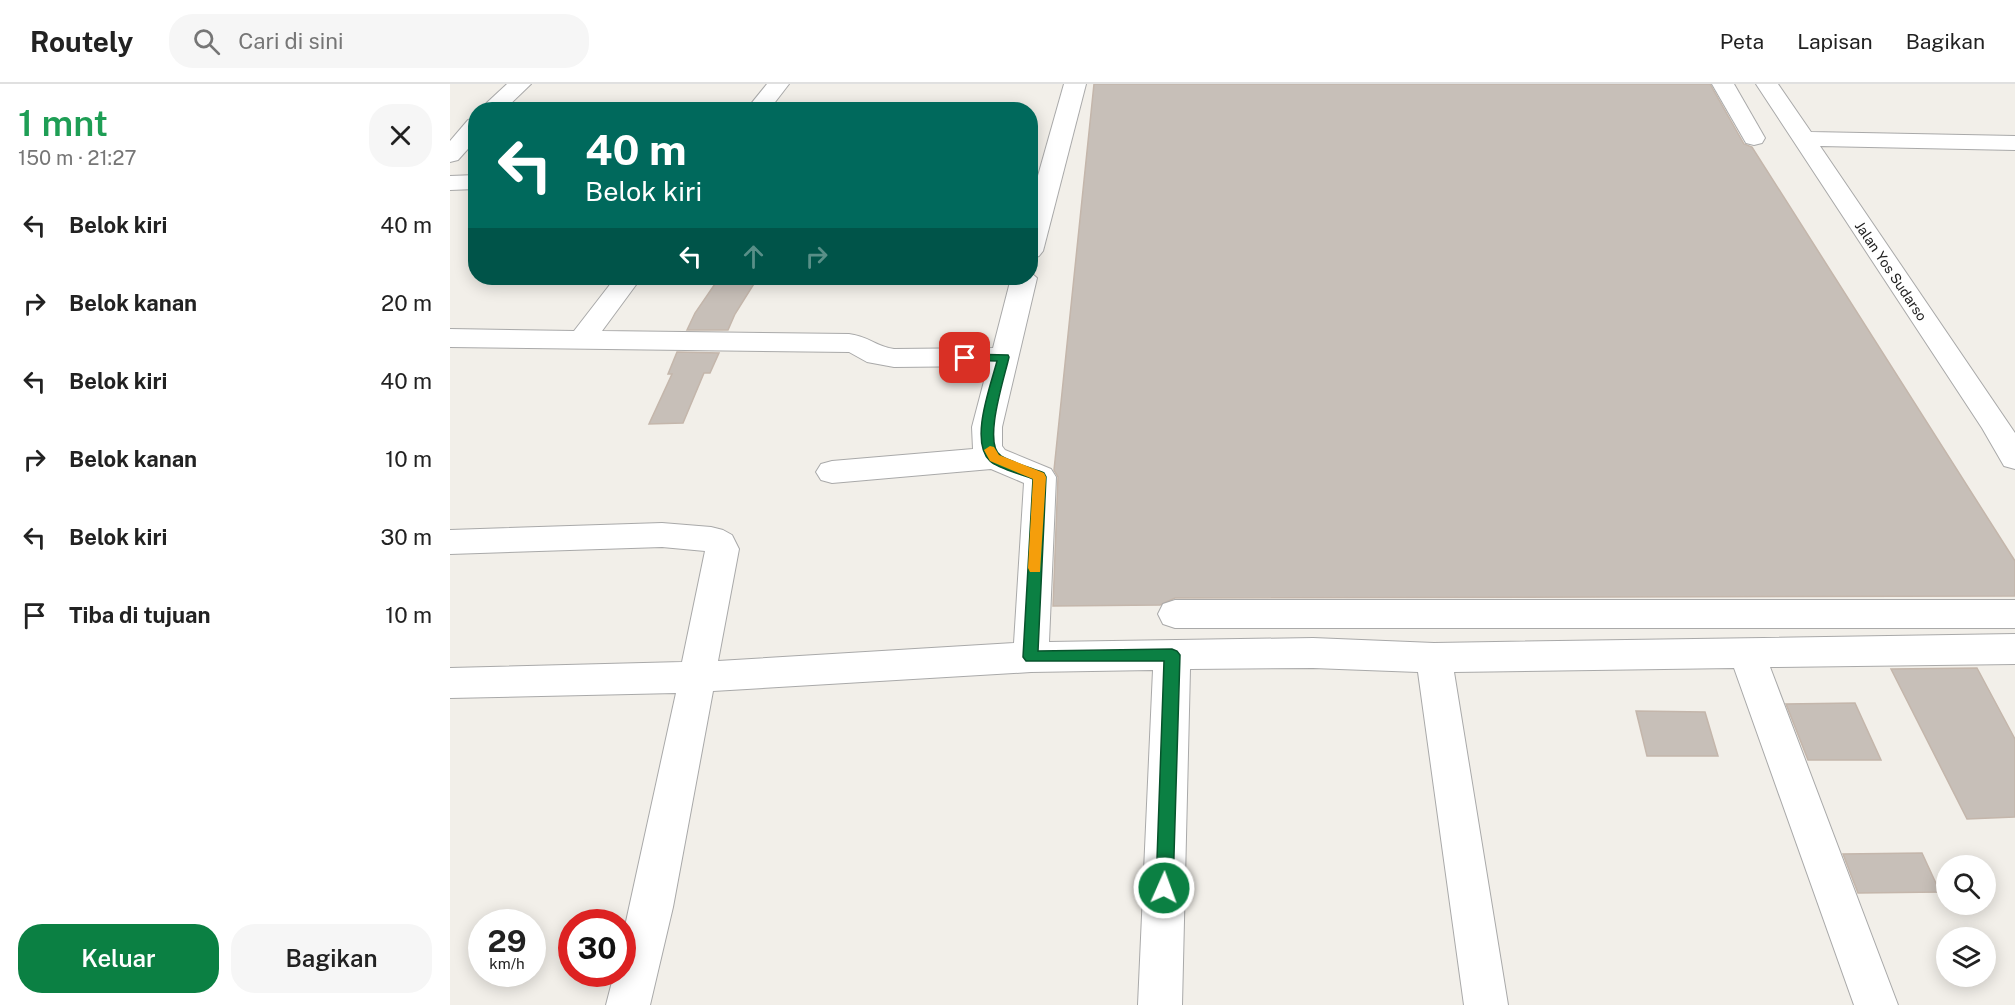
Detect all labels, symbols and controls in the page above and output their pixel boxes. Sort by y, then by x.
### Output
search box [169,14,589,68]
text: Routely [30,25,133,58]
icon: search [190,25,223,58]
text: Cari di sini [238,28,343,54]
text: Peta [1720,29,1764,54]
text: Lapisan [1797,29,1873,54]
text: Bagikan [1906,29,1985,54]
text: 1 mnt [18,102,108,144]
button: close [369,104,432,167]
text: 40 m [585,125,687,174]
icon: left [486,126,564,204]
text: 150 m · 21:27 [18,146,136,170]
text: Belok kiri [585,175,702,207]
icon: left [18,209,51,242]
text: Belok kiri [69,212,167,238]
text: 40 m [380,212,432,238]
street label: Jalan Yos Sudarso [1852,218,1930,324]
icon: left [674,240,707,273]
icon: ahead [737,240,770,273]
icon: right [800,240,833,273]
icon: right [18,287,51,320]
text: Belok kanan [69,290,197,316]
text: 20 m [381,290,432,316]
pin [939,332,990,383]
icon: arrive [948,341,981,374]
icon: left [18,365,51,398]
text: Belok kiri [69,368,167,394]
text: 40 m [380,368,432,394]
icon: right [18,443,51,476]
text: Belok kanan [69,446,197,472]
text: 10 m [385,446,432,472]
icon: left [18,521,51,554]
text: Belok kiri [69,524,167,550]
text: 30 m [380,524,432,550]
icon: arrive [18,599,51,632]
text: Tiba di tujuan [69,602,210,628]
text: 10 m [385,602,432,628]
map controls [1936,855,1996,987]
button: search [1936,855,1996,915]
position arrow [1132,856,1196,920]
speed limit sign: 30 [558,909,636,987]
text: 29 [488,923,526,959]
button: Keluar [18,924,219,993]
button: Bagikan [231,924,432,993]
button: layers [1936,927,1996,987]
text: km/h [489,955,525,972]

